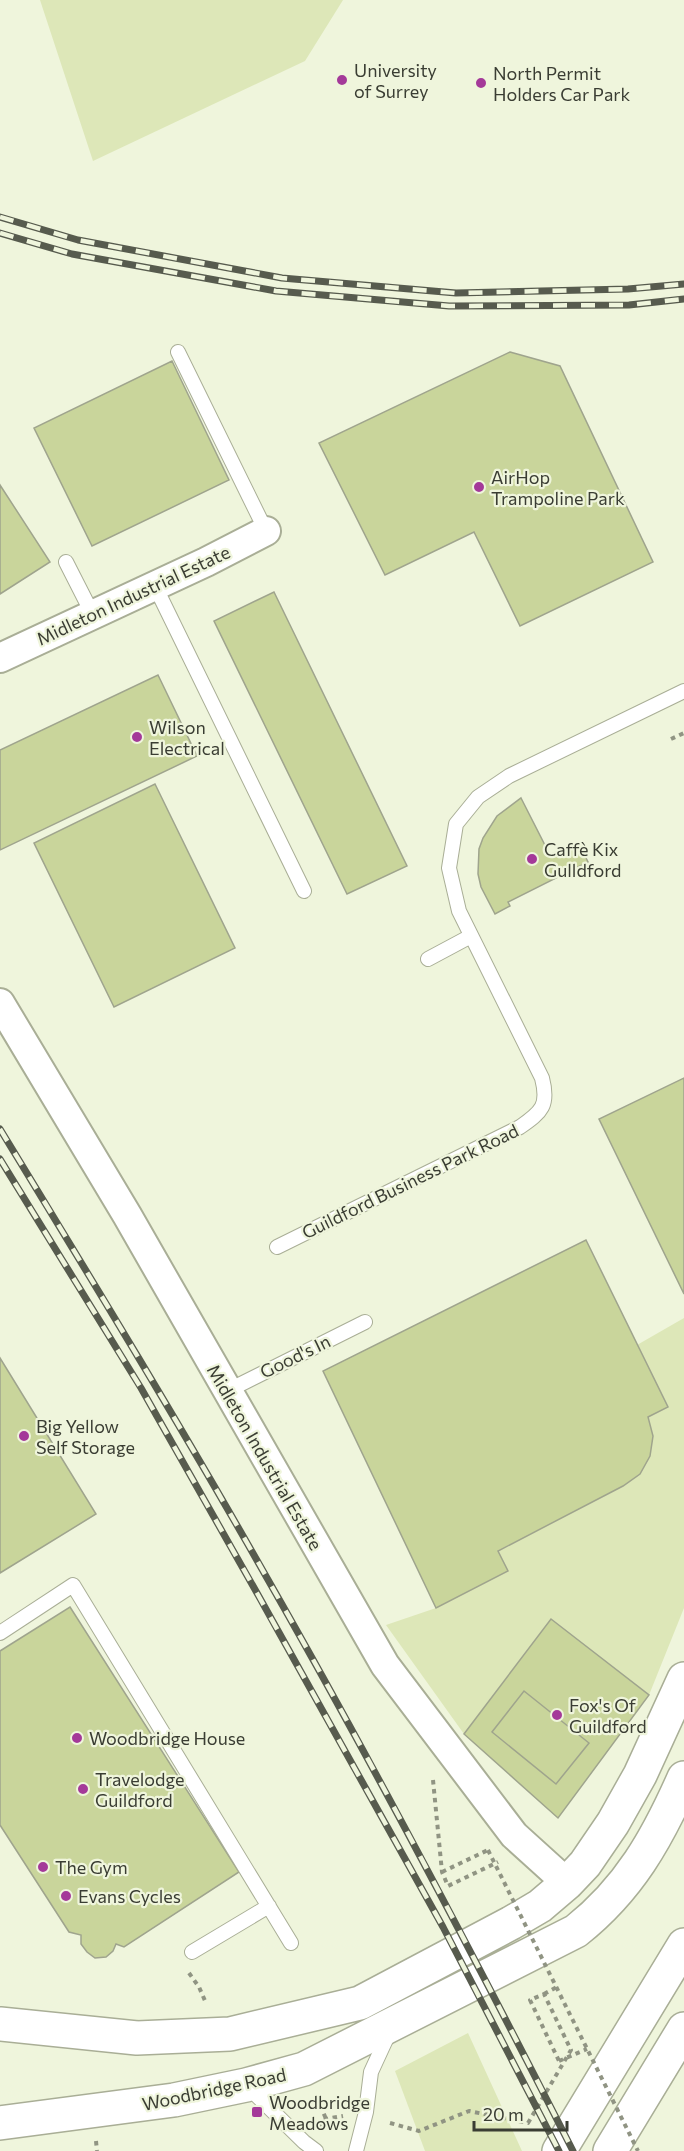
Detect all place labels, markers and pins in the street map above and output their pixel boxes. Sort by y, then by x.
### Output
place label: University of Surrey [354,59,437,102]
place label: North Permit Holders Car Park [493,62,631,105]
marker: University of Surrey [335,73,349,87]
marker: North Permit Holders Car Park [474,76,488,90]
place label: AirHop Trampoline Park [491,466,625,509]
marker: AirHop Trampoline Park [472,480,486,494]
place label: Wilson Electrical [149,716,225,759]
marker: Wilson Electrical [130,730,144,744]
place label: Caffè Kix Gulldford [544,838,622,881]
marker: Caffè Kix Gulldford [525,852,539,866]
place label: Big Yellow Self Storage [36,1415,135,1458]
marker: Big Yellow Self Storage [17,1429,31,1443]
place label: Fox's Of Guildford [569,1694,647,1737]
marker: Fox's Of Guildford [550,1708,564,1722]
place label: Woodbridge House [89,1727,245,1749]
marker: Woodbridge House [70,1731,84,1745]
place label: Travelodge Guildford [95,1768,184,1811]
marker: Travelodge Guildford [76,1782,90,1796]
place label: The Gym [55,1856,128,1878]
marker: The Gym [36,1860,50,1874]
place label: Evans Cycles [78,1885,181,1907]
marker: Evans Cycles [59,1889,73,1903]
place label: Woodbridge Meadows [269,2091,370,2134]
marker: Woodbridge Meadows [250,2105,264,2119]

